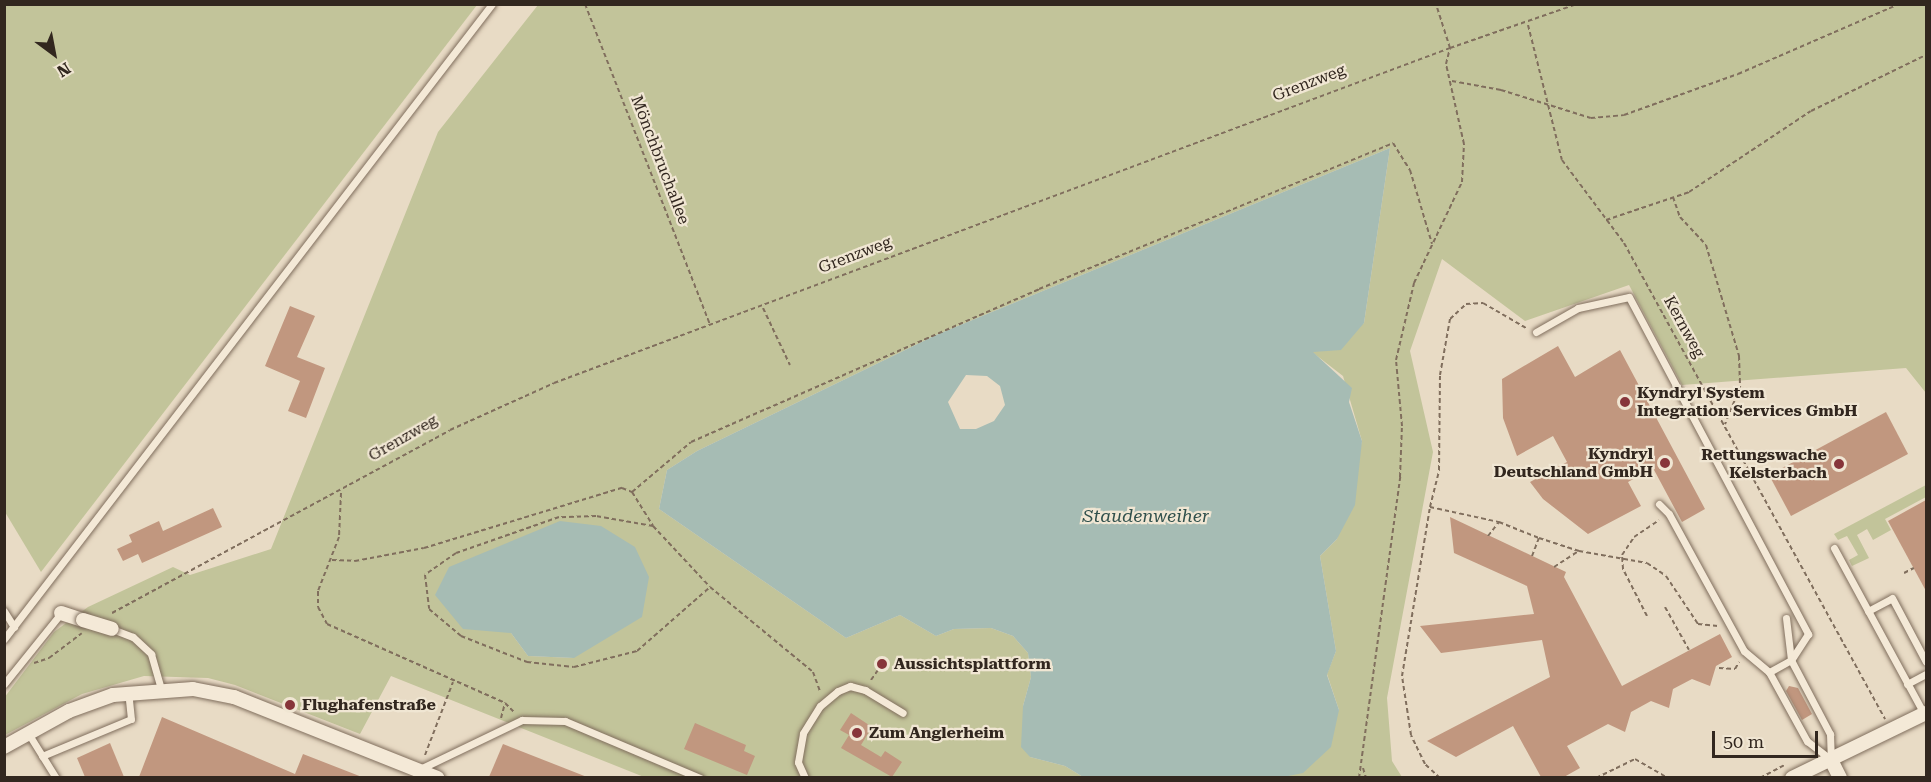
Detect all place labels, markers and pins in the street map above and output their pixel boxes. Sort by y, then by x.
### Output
place label: Kyndryl System Integration Services GmbH [1637,383,1858,421]
marker: Kyndryl System Integration Services GmbH [1618,395,1632,409]
place label: Kyndryl Deutschland GmbH [1494,444,1653,482]
place label: Rettungswache Kelsterbach [1701,445,1827,483]
marker: Kyndryl Deutschland GmbH [1658,456,1672,470]
marker: Rettungswache Kelsterbach [1832,457,1846,471]
place label: Aussichtsplattform [894,654,1051,674]
marker: Aussichtsplattform [875,657,889,671]
place label: Flughafenstraße [302,695,436,715]
marker: Flughafenstraße [283,698,297,712]
place label: Zum Anglerheim [869,723,1004,743]
marker: Zum Anglerheim [850,726,864,740]

